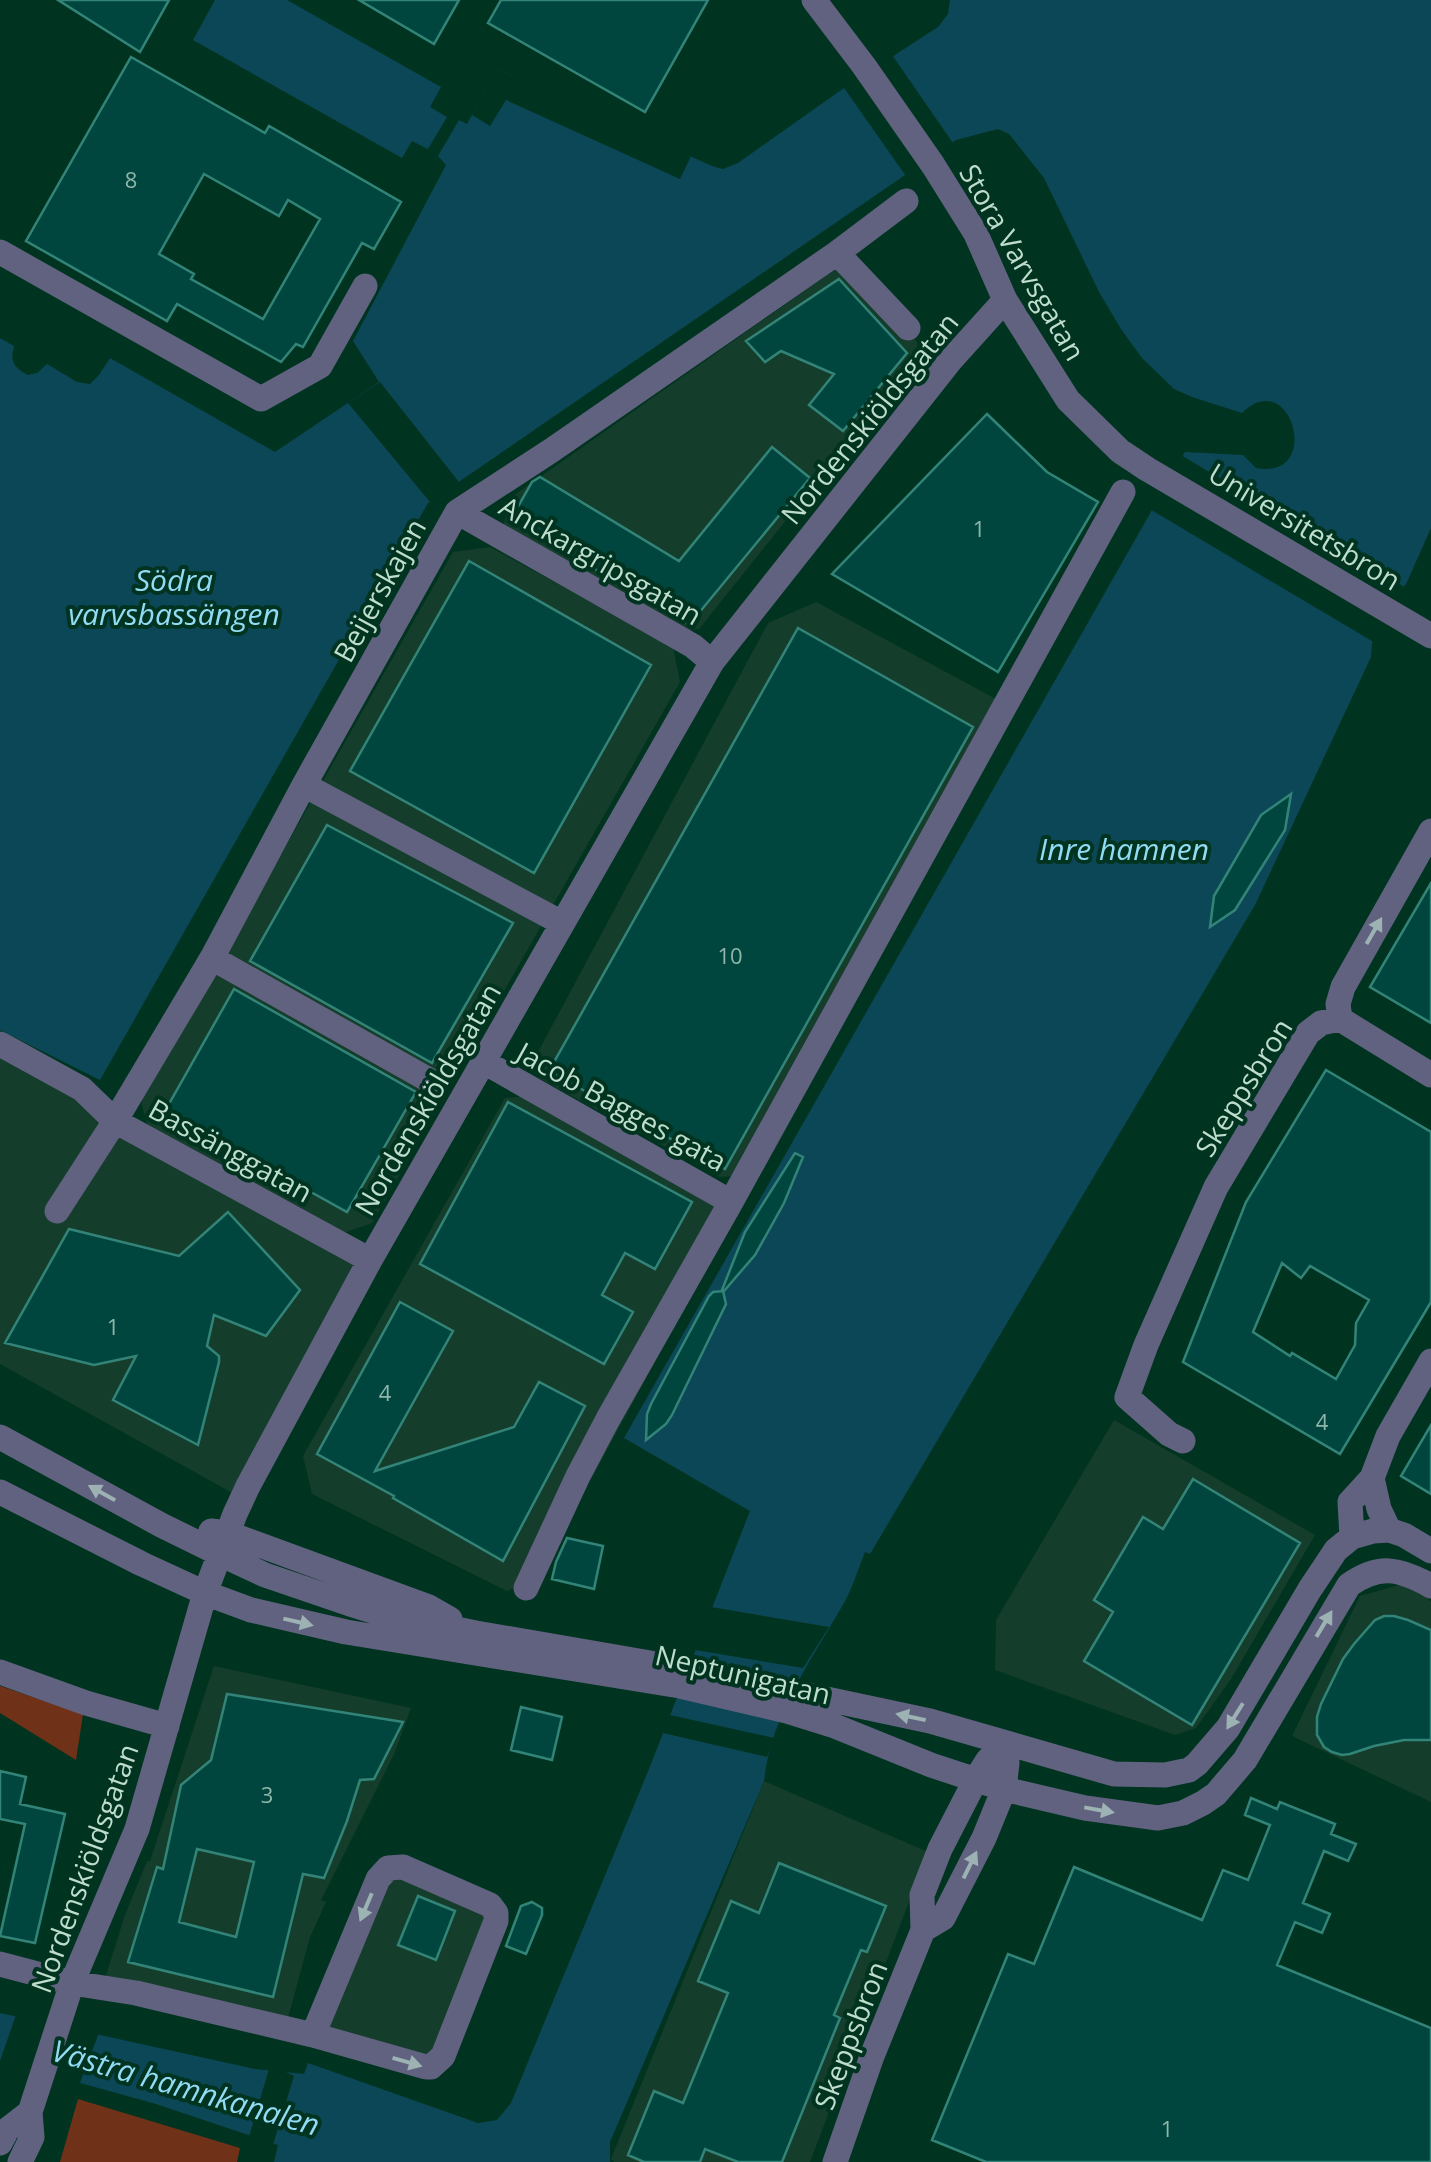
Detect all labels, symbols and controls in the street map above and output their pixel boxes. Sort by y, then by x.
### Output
street label: Stora Varvsgatan [951,157,1095,367]
house number: 8 [125,164,137,194]
street label: Nordenskiöldsgatan [772,304,966,532]
street label: Universitetsbron [1202,454,1408,598]
street label: Anckargripsgatan [493,487,709,633]
street label: Beijerskajen [324,511,434,669]
house number: 1 [973,513,985,543]
water label: Södra varvsbassängen [68,559,280,634]
water label: Inre hamnen [1039,828,1209,869]
one-way arrow [1365,917,1383,945]
house number: 10 [717,940,743,970]
street label: Nordenskiöldsgatan [345,976,509,1222]
street label: Skeppsbron [1186,1011,1300,1163]
street label: Jacob Bagges gata [508,1031,734,1179]
street label: Bassänggatan [142,1089,320,1211]
house number: 1 [107,1311,119,1341]
house number: 4 [379,1377,392,1407]
house number: 4 [1316,1406,1329,1436]
one-way arrow [88,1484,117,1501]
one-way arrow [1315,1610,1332,1638]
one-way arrow [283,1615,314,1630]
street label: Neptunigatan [652,1635,834,1713]
one-way arrow [1226,1702,1244,1730]
one-way arrow [895,1709,926,1725]
street label: Nordenskiöldsgatan [21,1738,147,1998]
house number: 3 [261,1779,273,1809]
one-way arrow [1084,1803,1115,1818]
one-way arrow [962,1850,979,1879]
one-way arrow [358,1892,374,1921]
street label: Skeppsbron [804,1955,896,2115]
water label: Västra hamnkanalen [48,2029,324,2145]
one-way arrow [392,2054,423,2070]
house number: 1 [1161,2113,1173,2143]

